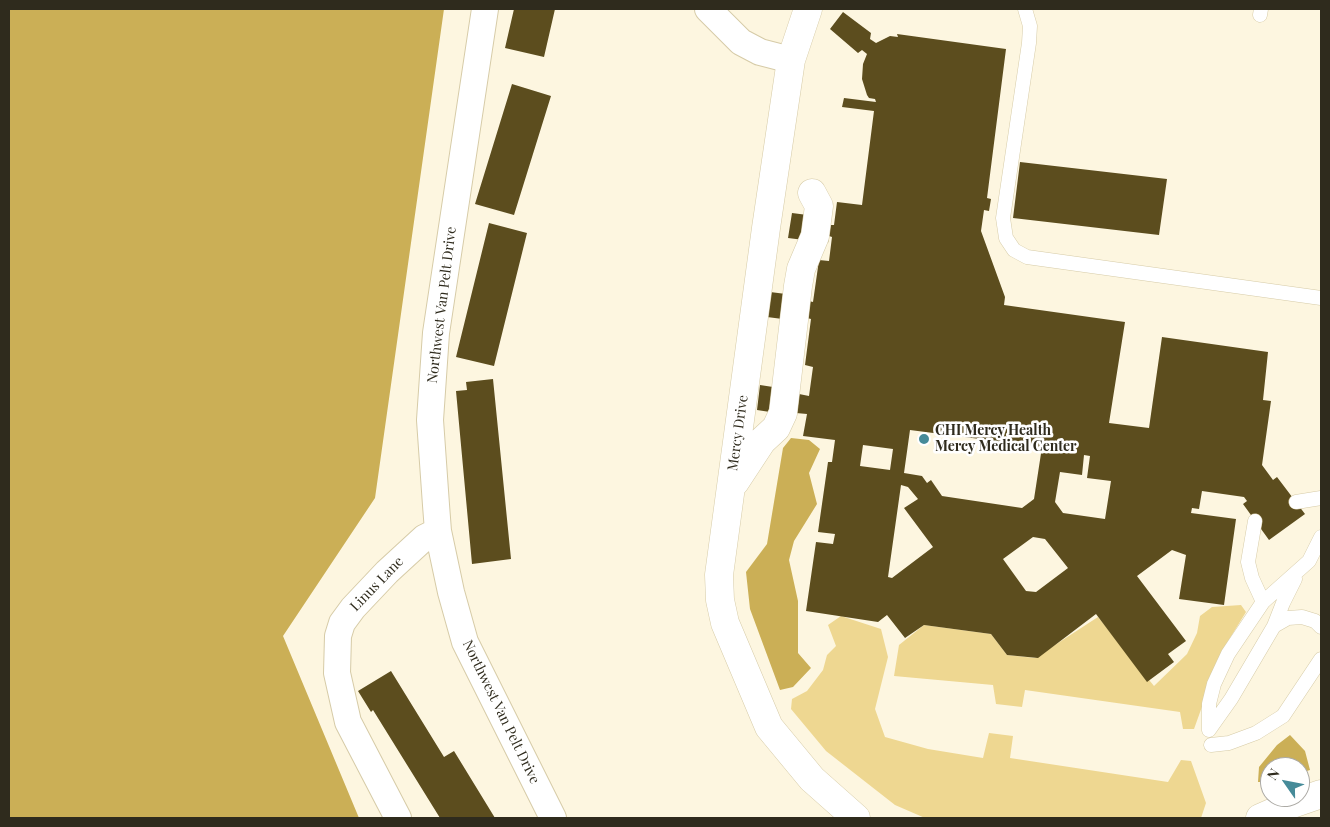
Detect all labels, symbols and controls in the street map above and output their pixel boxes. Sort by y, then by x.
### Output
street label: Northwest Van Pelt Drive [424,226,460,384]
street label: Mercy Drive [724,394,752,472]
place label: CHI Mercy Health Mercy Medical Center [935,423,1077,456]
marker: CHI Mercy Health Mercy Medical Center [917,432,931,446]
street label: Linus Lane [347,553,407,615]
street label: Northwest Van Pelt Drive [459,637,543,787]
north arrow [1260,757,1310,807]
text: N [1262,765,1284,784]

